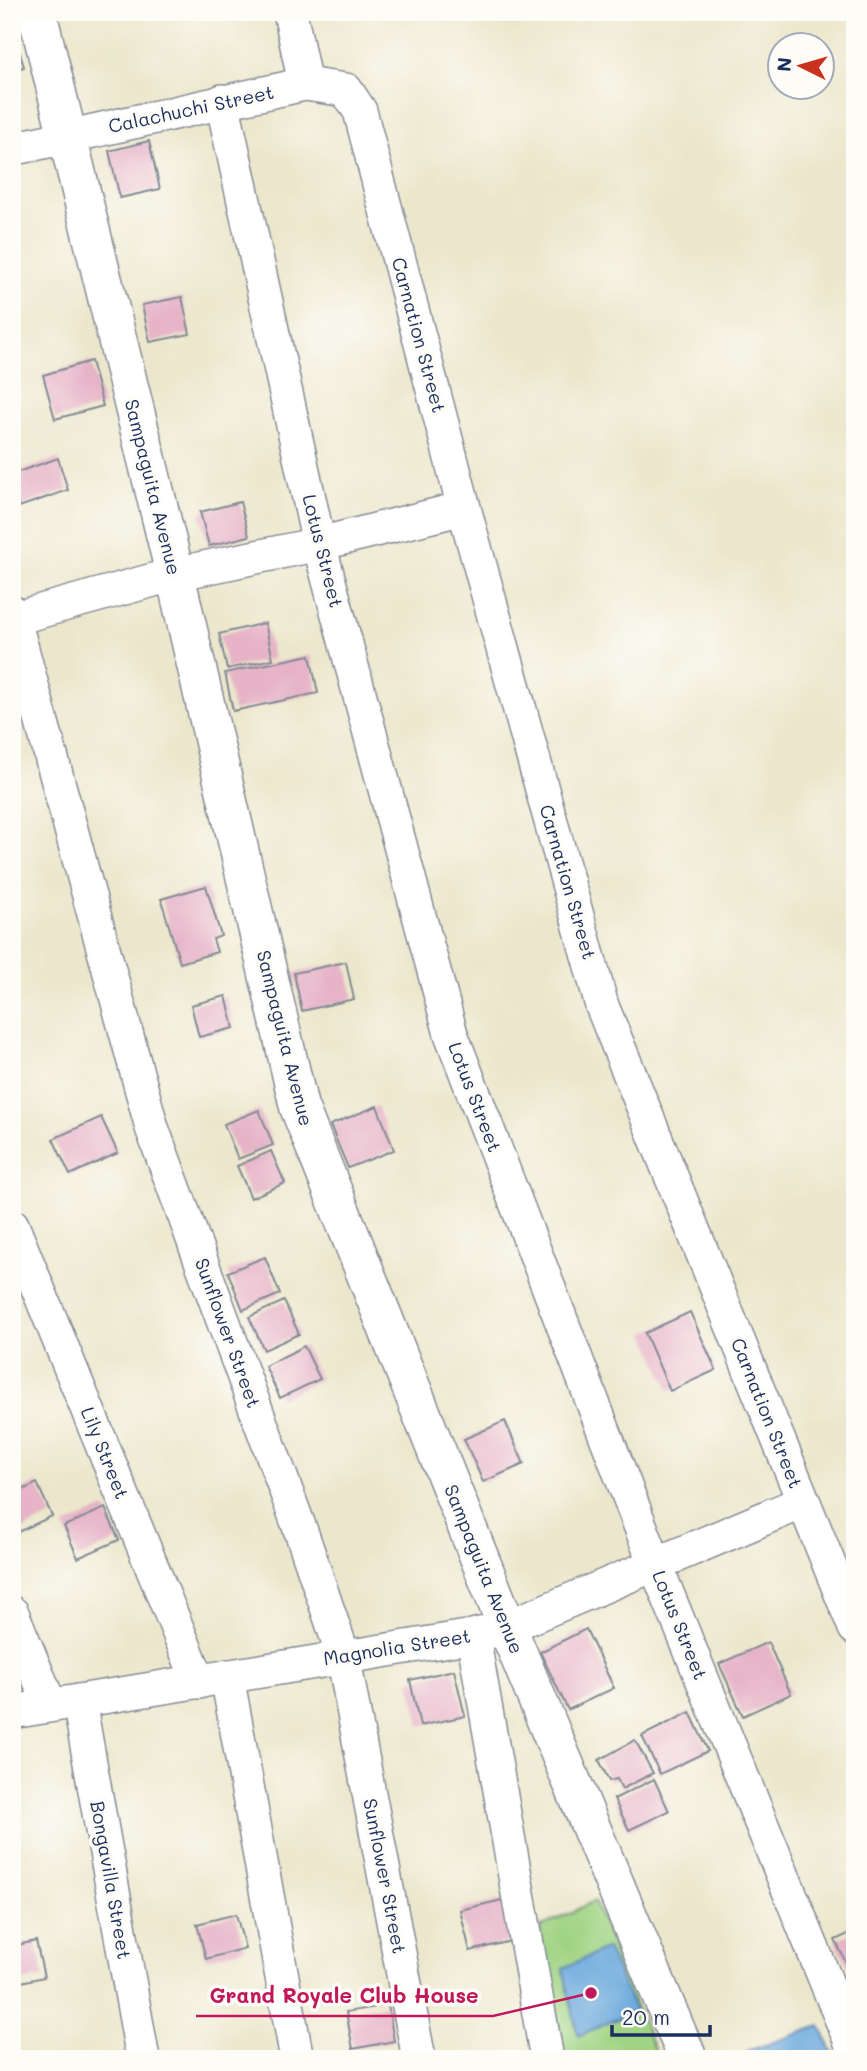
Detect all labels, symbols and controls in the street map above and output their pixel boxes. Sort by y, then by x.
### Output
north arrow [766,32,836,102]
text: N [770,56,797,73]
street label: Calachuchi Street [106,79,276,138]
street label: Carnation Street [387,254,452,415]
street label: Sampaguita Avenue [120,396,187,577]
street label: Lotus Street [297,492,350,610]
street label: Carnation Street [534,802,603,962]
street label: Sampaguita Avenue [252,947,319,1128]
street label: Lotus Street [443,1038,508,1155]
street label: Sunflower Street [190,1254,267,1411]
street label: Carnation Street [726,1334,809,1492]
street label: Lily Street [76,1403,135,1502]
street label: Sampaguita Avenue [439,1480,530,1657]
street label: Lotus Street [647,1566,714,1683]
street label: Magnolia Street [321,1623,472,1670]
street label: Sunflower Street [358,1796,413,1956]
street label: Bongavilla Street [85,1799,138,1961]
callout: Grand Royale Club House [196,1974,493,2016]
text: Grand Royale Club House [209,1981,479,2009]
scale bar [612,1994,710,2038]
text: 20 m [622,2003,670,2030]

